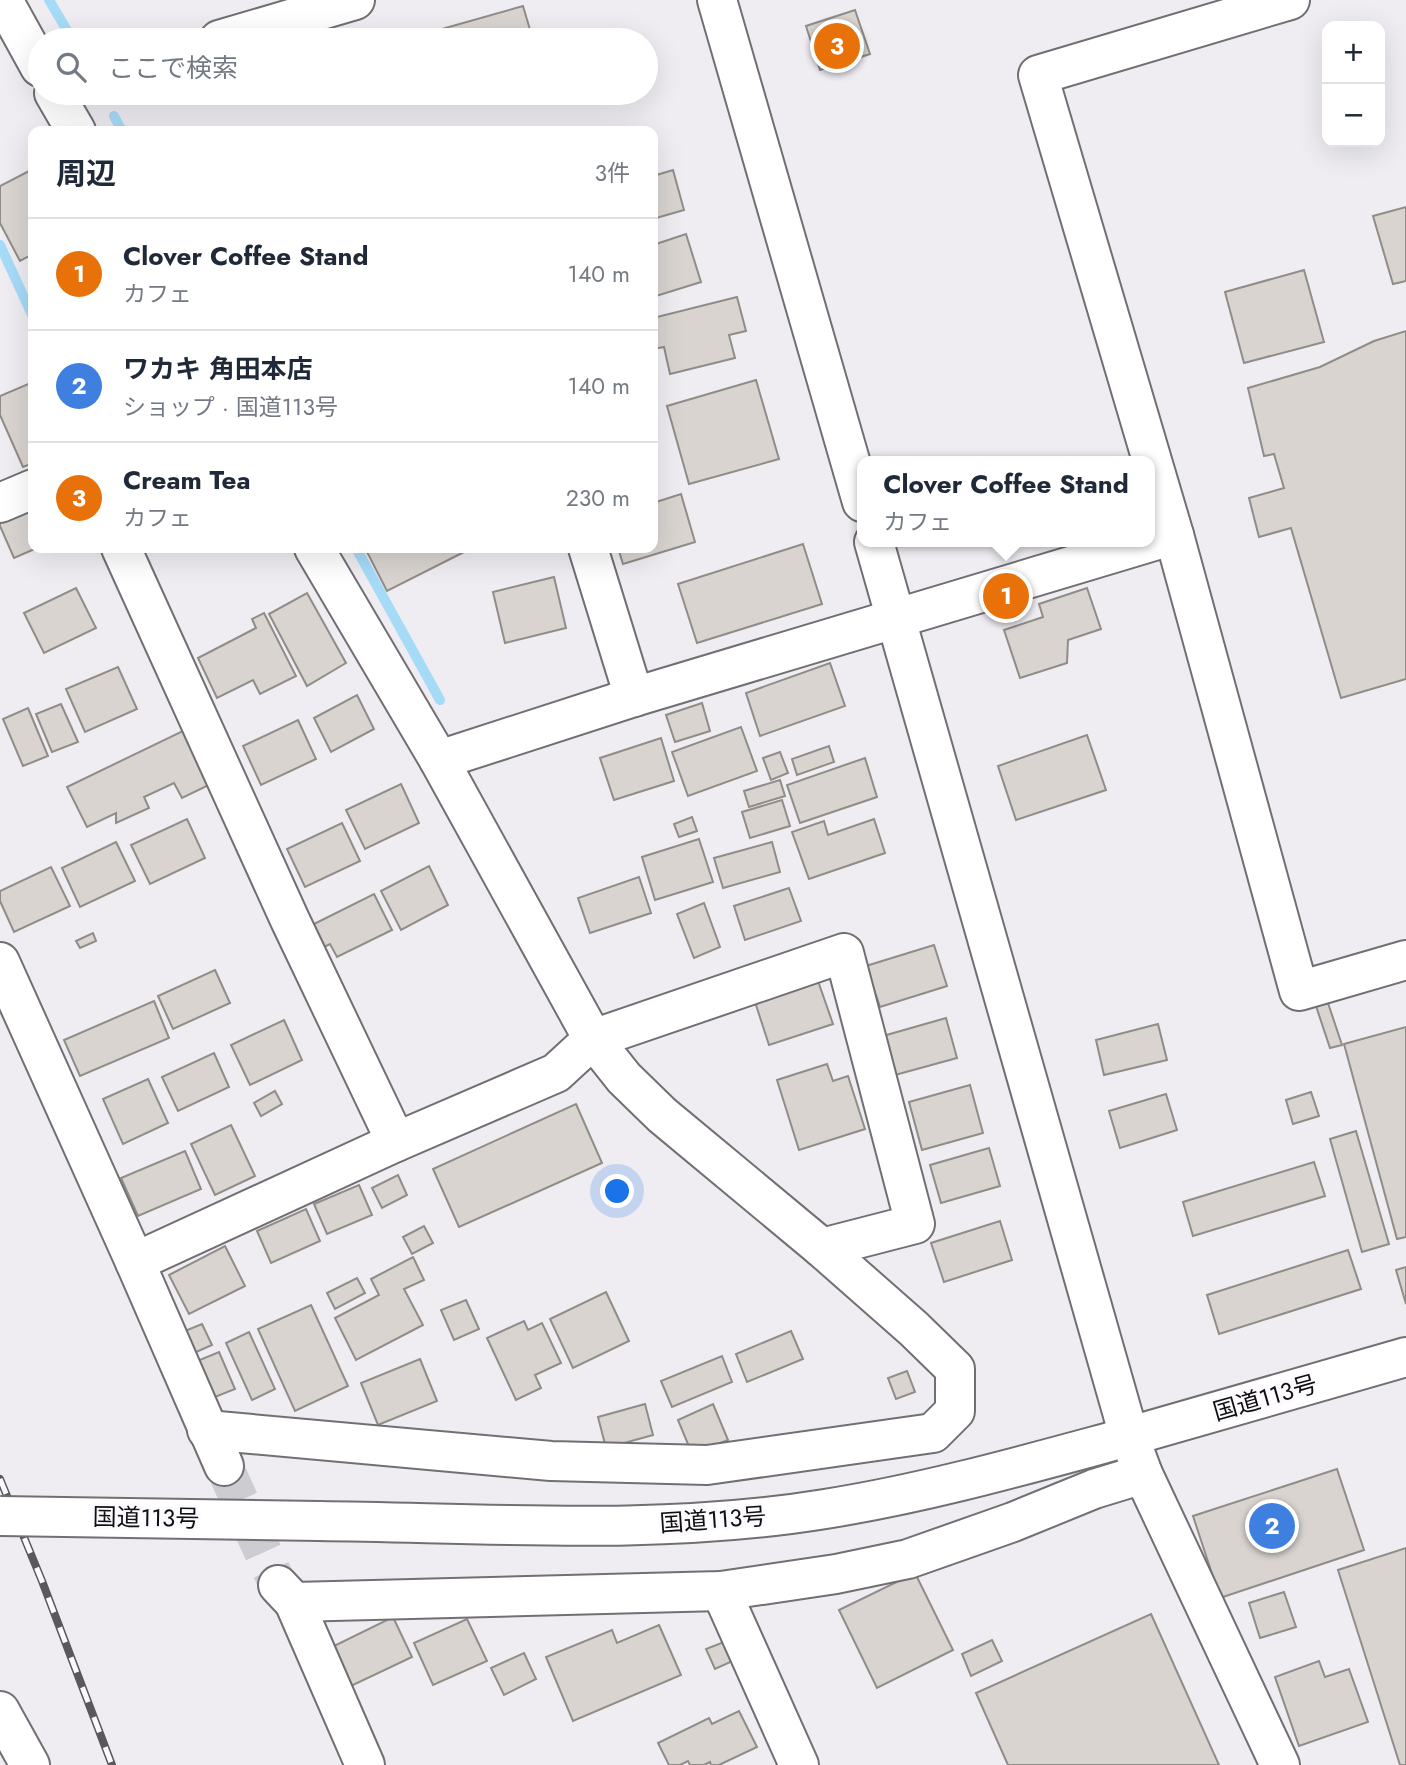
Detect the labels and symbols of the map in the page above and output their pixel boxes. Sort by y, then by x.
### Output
pin: 3 [814,20,860,72]
pin: 1 [983,570,1029,622]
your location [600,1174,634,1208]
street label: 国道113号 [1209,1366,1321,1429]
street label: 国道113号 [659,1498,767,1541]
street label: 国道113号 [92,1499,200,1536]
pin: 2 [1249,1500,1295,1552]

